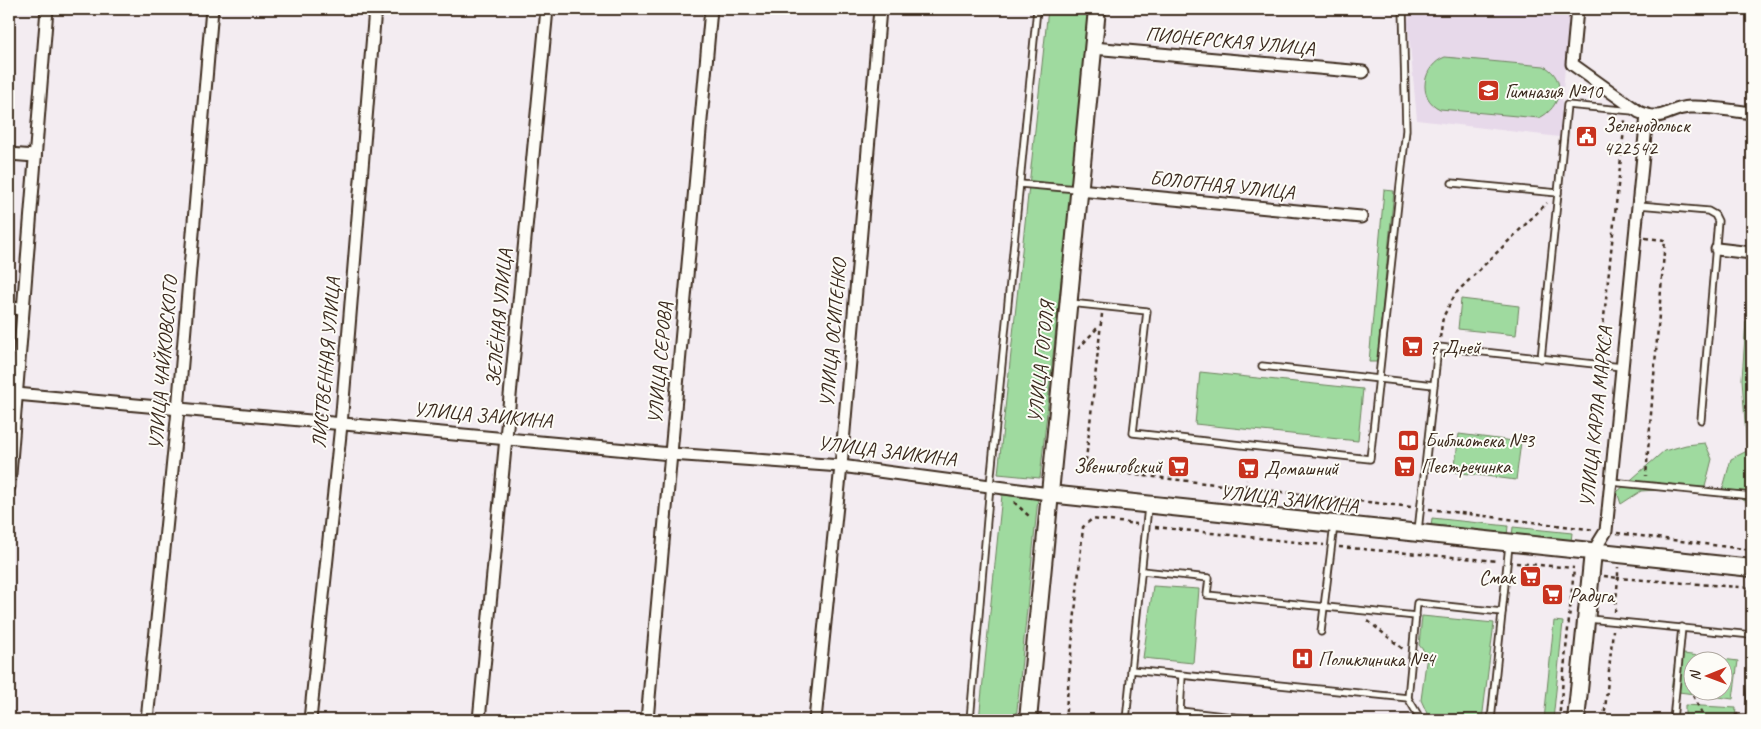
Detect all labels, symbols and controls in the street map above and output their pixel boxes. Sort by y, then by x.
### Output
street label: ПИОНЕРСКАЯ УЛИЦА [1144,21,1317,61]
school or university icon: Гимназия №10 [1477,79,1501,103]
place label: Гимназия №10 [1505,79,1604,104]
place label: Зеленодольск 422542 [1603,113,1691,161]
public building icon: Зеленодольск 422542 [1575,125,1599,149]
street label: БОЛОТНАЯ УЛИЦА [1149,165,1296,205]
street label: ЗЕЛЁНАЯ УЛИЦА [481,247,518,388]
street label: УЛИЦА ОСИПЕНКО [814,256,852,408]
street label: УЛИЦА ЧАЙКОВСКОГО [143,273,183,451]
street label: ЛИСТВЕННАЯ УЛИЦА [306,276,346,449]
street label: УЛИЦА ГОГОЛЯ [1022,297,1060,424]
street label: УЛИЦА СЕРОВА [642,300,678,425]
street label: УЛИЦА КАРЛА МАРКСА [1574,325,1618,508]
supermarket icon: 7 Дней [1401,335,1425,359]
place label: 7 Дней [1429,335,1482,360]
street label: УЛИЦА ЗАИКИНА [413,396,554,434]
library icon: Библиотека №3 [1397,428,1421,452]
place label: Библиотека №3 [1425,428,1536,453]
street label: УЛИЦА ЗАИКИНА [817,430,958,472]
place label: Звениговский [1073,454,1164,479]
supermarket icon: Звениговский [1166,454,1190,478]
supermarket icon: Пестречинка [1393,454,1417,478]
place label: Пестречинка [1421,454,1512,479]
supermarket icon: Домашний [1236,456,1260,480]
place label: Домашний [1264,456,1340,481]
street label: УЛИЦА ЗАИКИНА [1219,479,1360,519]
place label: Смак [1479,565,1517,590]
supermarket icon: Смак [1519,565,1543,589]
supermarket icon: Радуга [1541,583,1565,607]
place label: Радуга [1569,583,1616,608]
hospital icon: Поликлиника №4 [1290,647,1314,671]
place label: Поликлиника №4 [1318,647,1437,672]
north arrow [1684,652,1734,702]
text: N [1687,669,1704,681]

